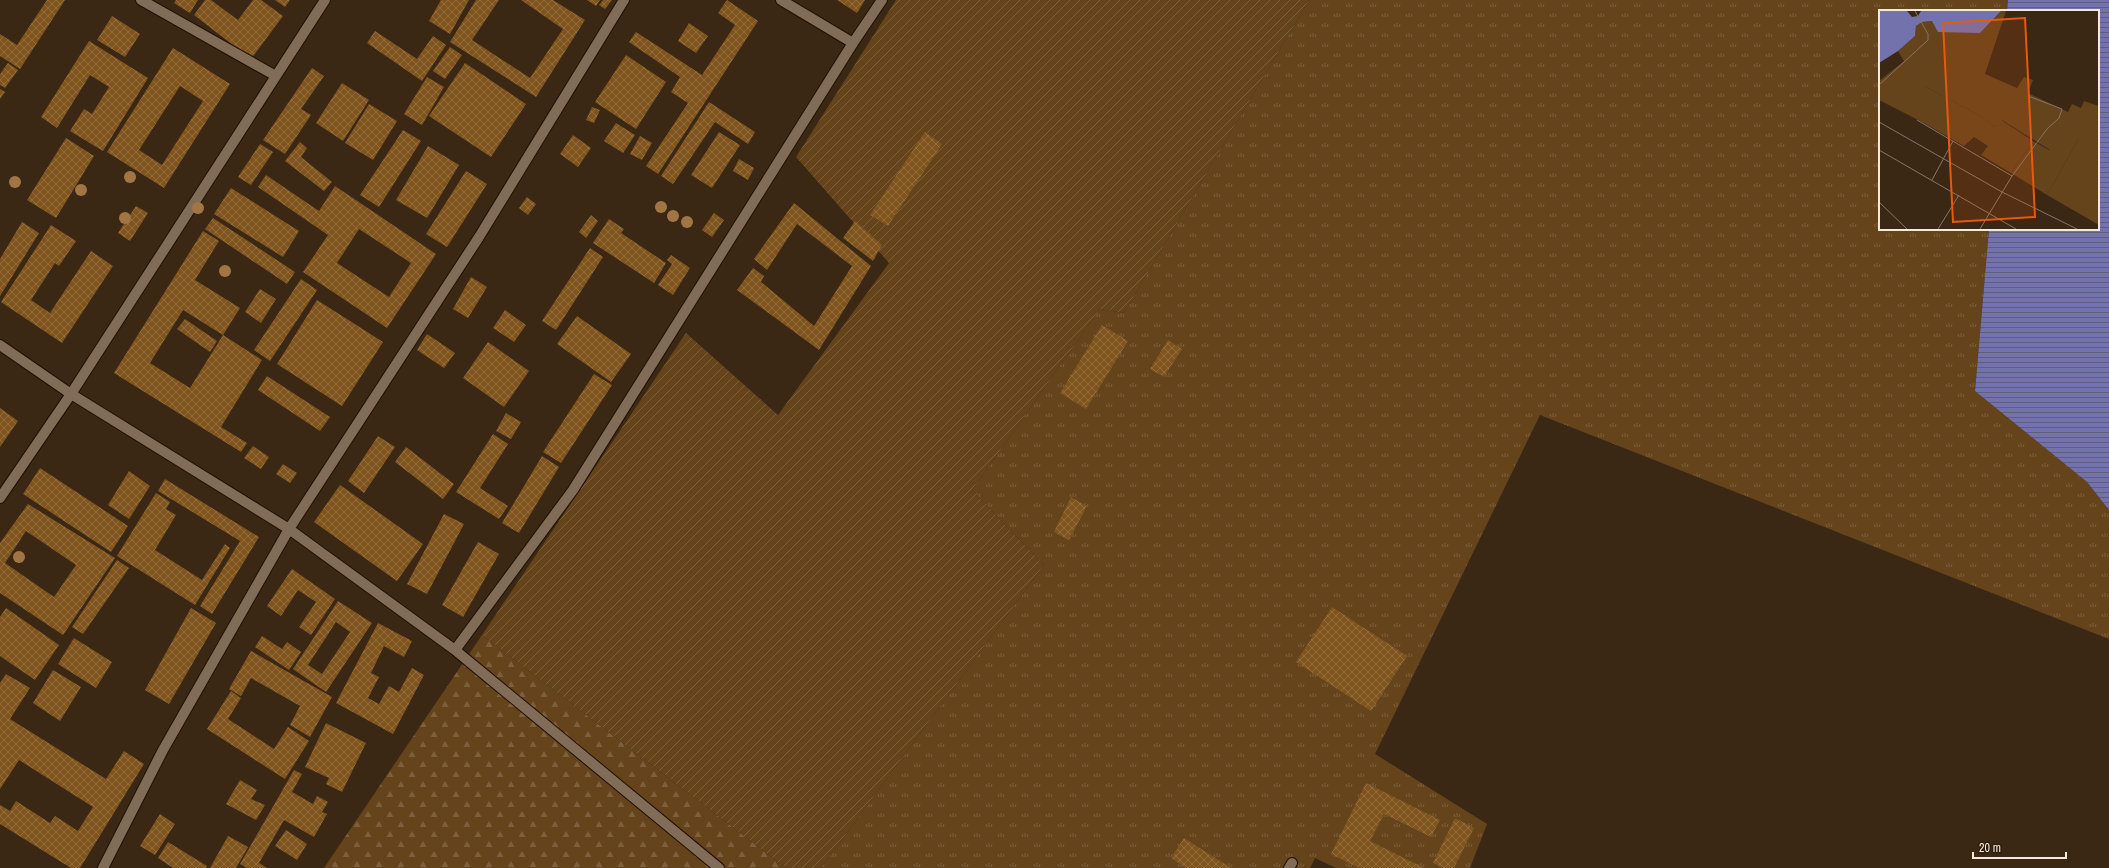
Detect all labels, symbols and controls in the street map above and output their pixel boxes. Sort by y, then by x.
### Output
inset map [1879,10,2099,230]
scale bar [1973,834,2066,860]
text: 20 m [1979,840,2001,856]

